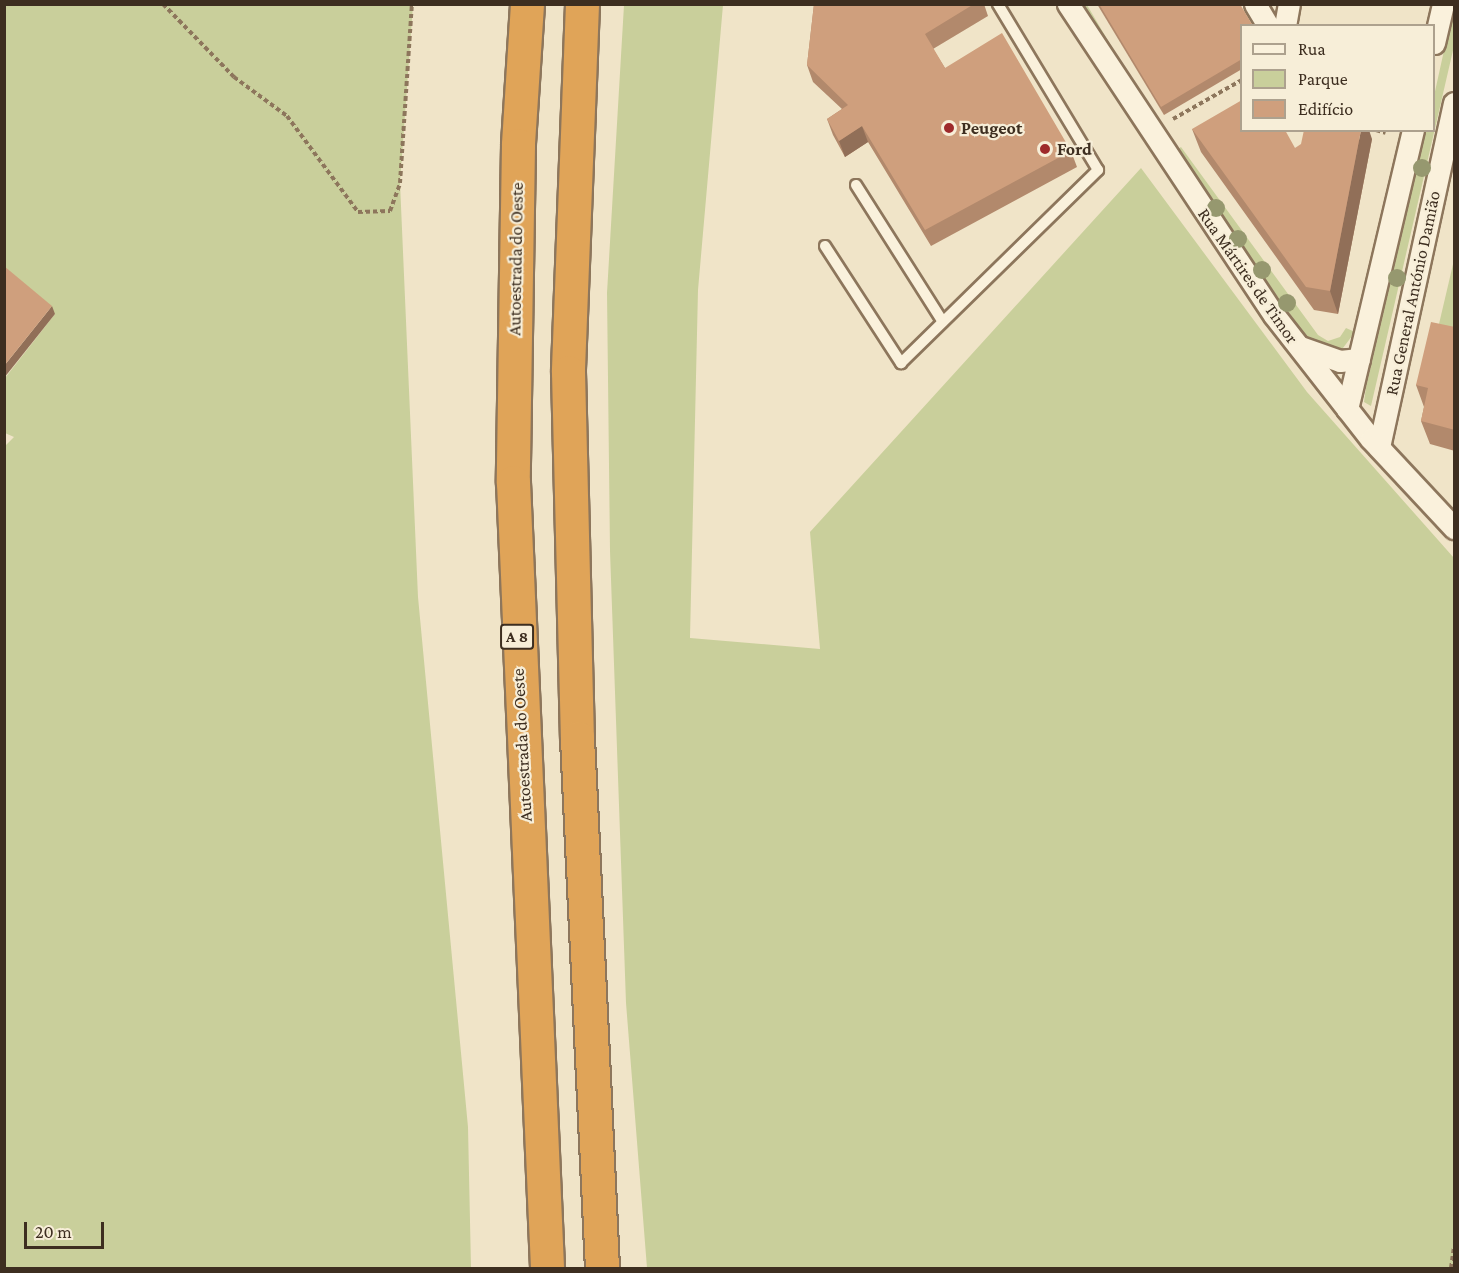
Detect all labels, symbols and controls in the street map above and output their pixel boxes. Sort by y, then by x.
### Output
legend [1240,24,1435,132]
text: Rua [1298,39,1326,59]
text: Parque [1298,69,1348,89]
text: Edifício [1298,99,1353,119]
place label: Peugeot [961,117,1022,139]
marker: Peugeot [942,121,956,135]
place label: Ford [1057,138,1092,160]
marker: Ford [1038,142,1052,156]
street label: Autoestrada do Oeste [504,182,528,336]
street label: Rua General António Damião [1381,189,1445,397]
street label: Rua Mártires de Timor [1193,204,1303,348]
road number: A 8 [499,624,535,650]
street label: Autoestrada do Oeste [507,668,537,822]
scale bar [27,1210,106,1248]
text: 20 m [35,1222,72,1242]

